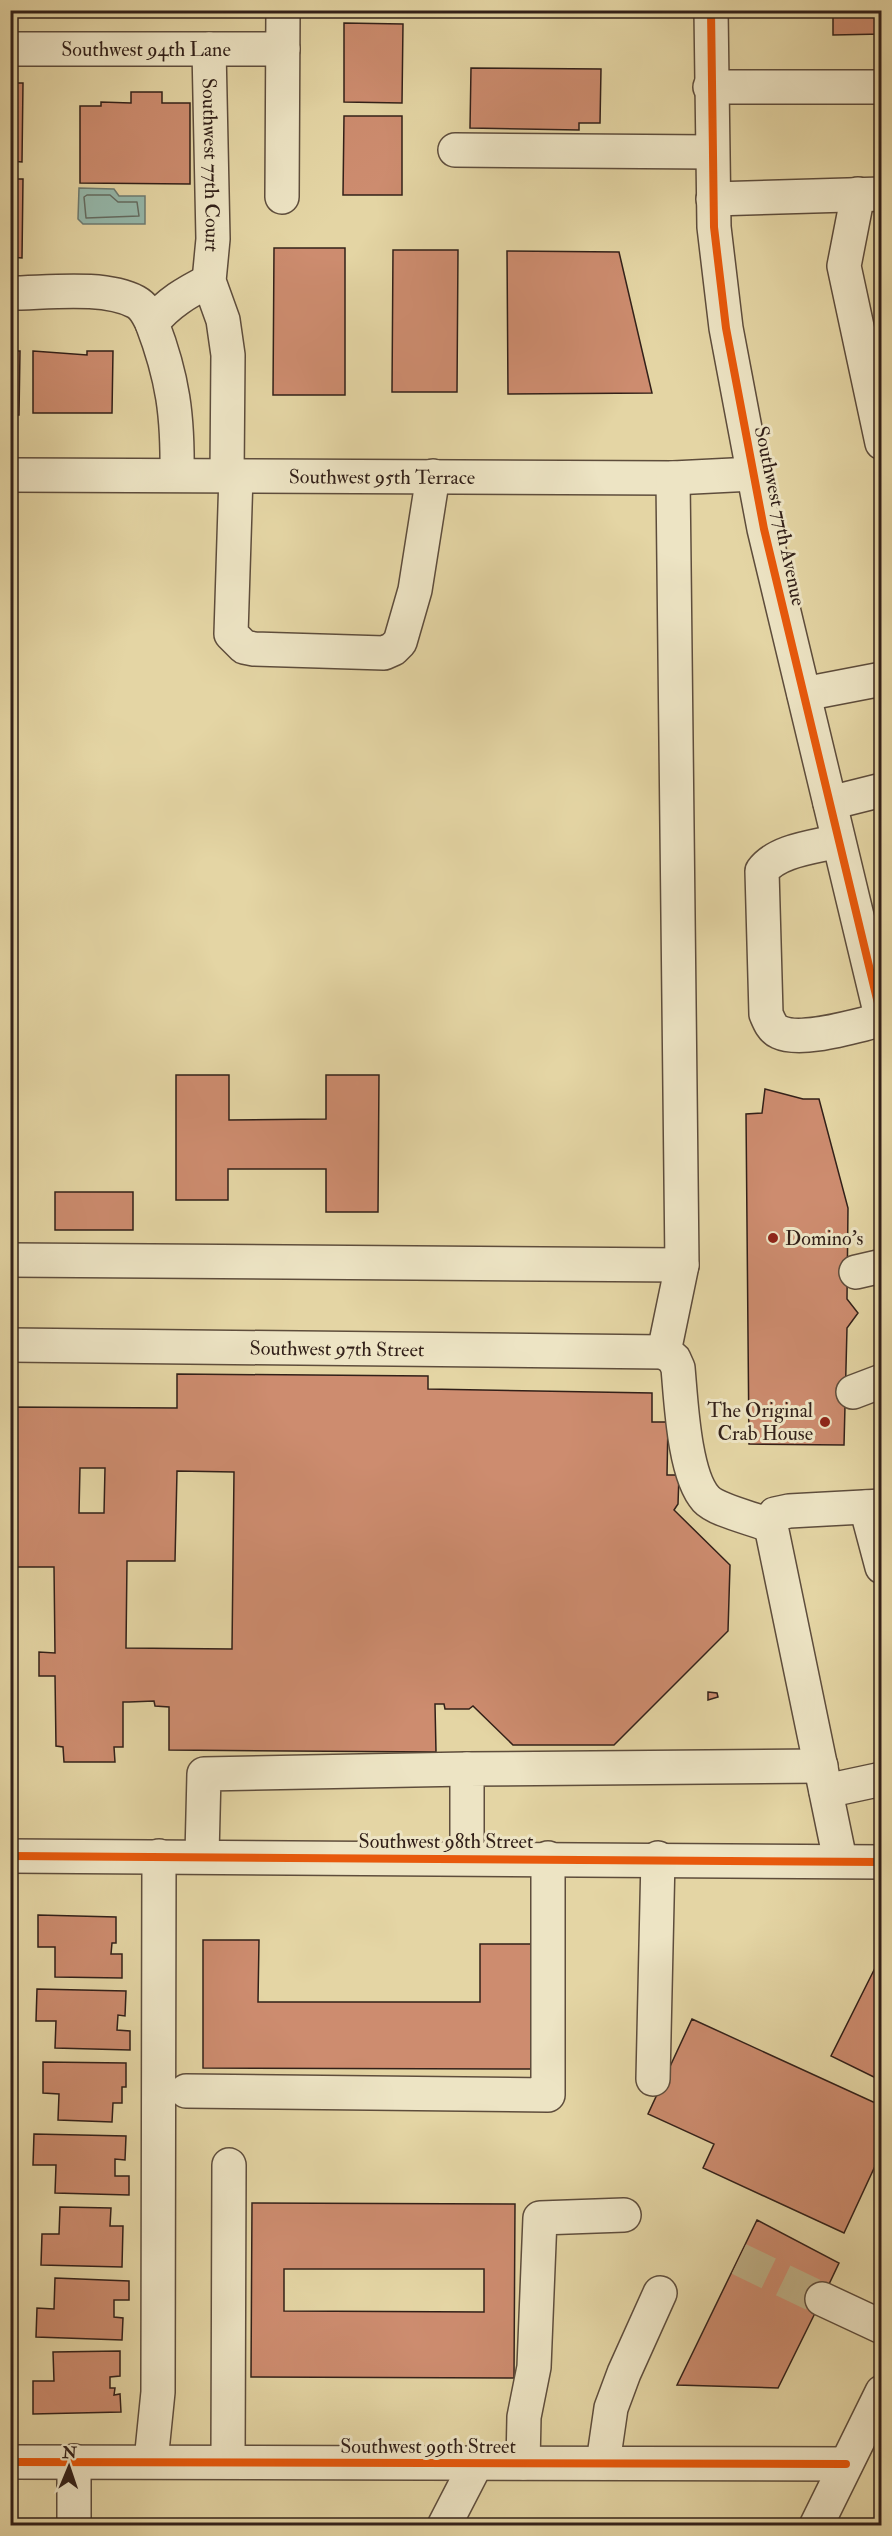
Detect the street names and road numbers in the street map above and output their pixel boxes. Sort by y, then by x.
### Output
street label: Southwest 94th Lane [61,37,231,62]
street label: Southwest 77th Court [197,78,226,254]
street label: Southwest 77th Avenue [749,424,811,608]
street label: Southwest 95th Terrace [289,464,475,490]
street label: Southwest 97th Street [249,1335,425,1362]
street label: Southwest 98th Street [359,1829,534,1854]
street label: Southwest 99th Street [340,2434,516,2459]

